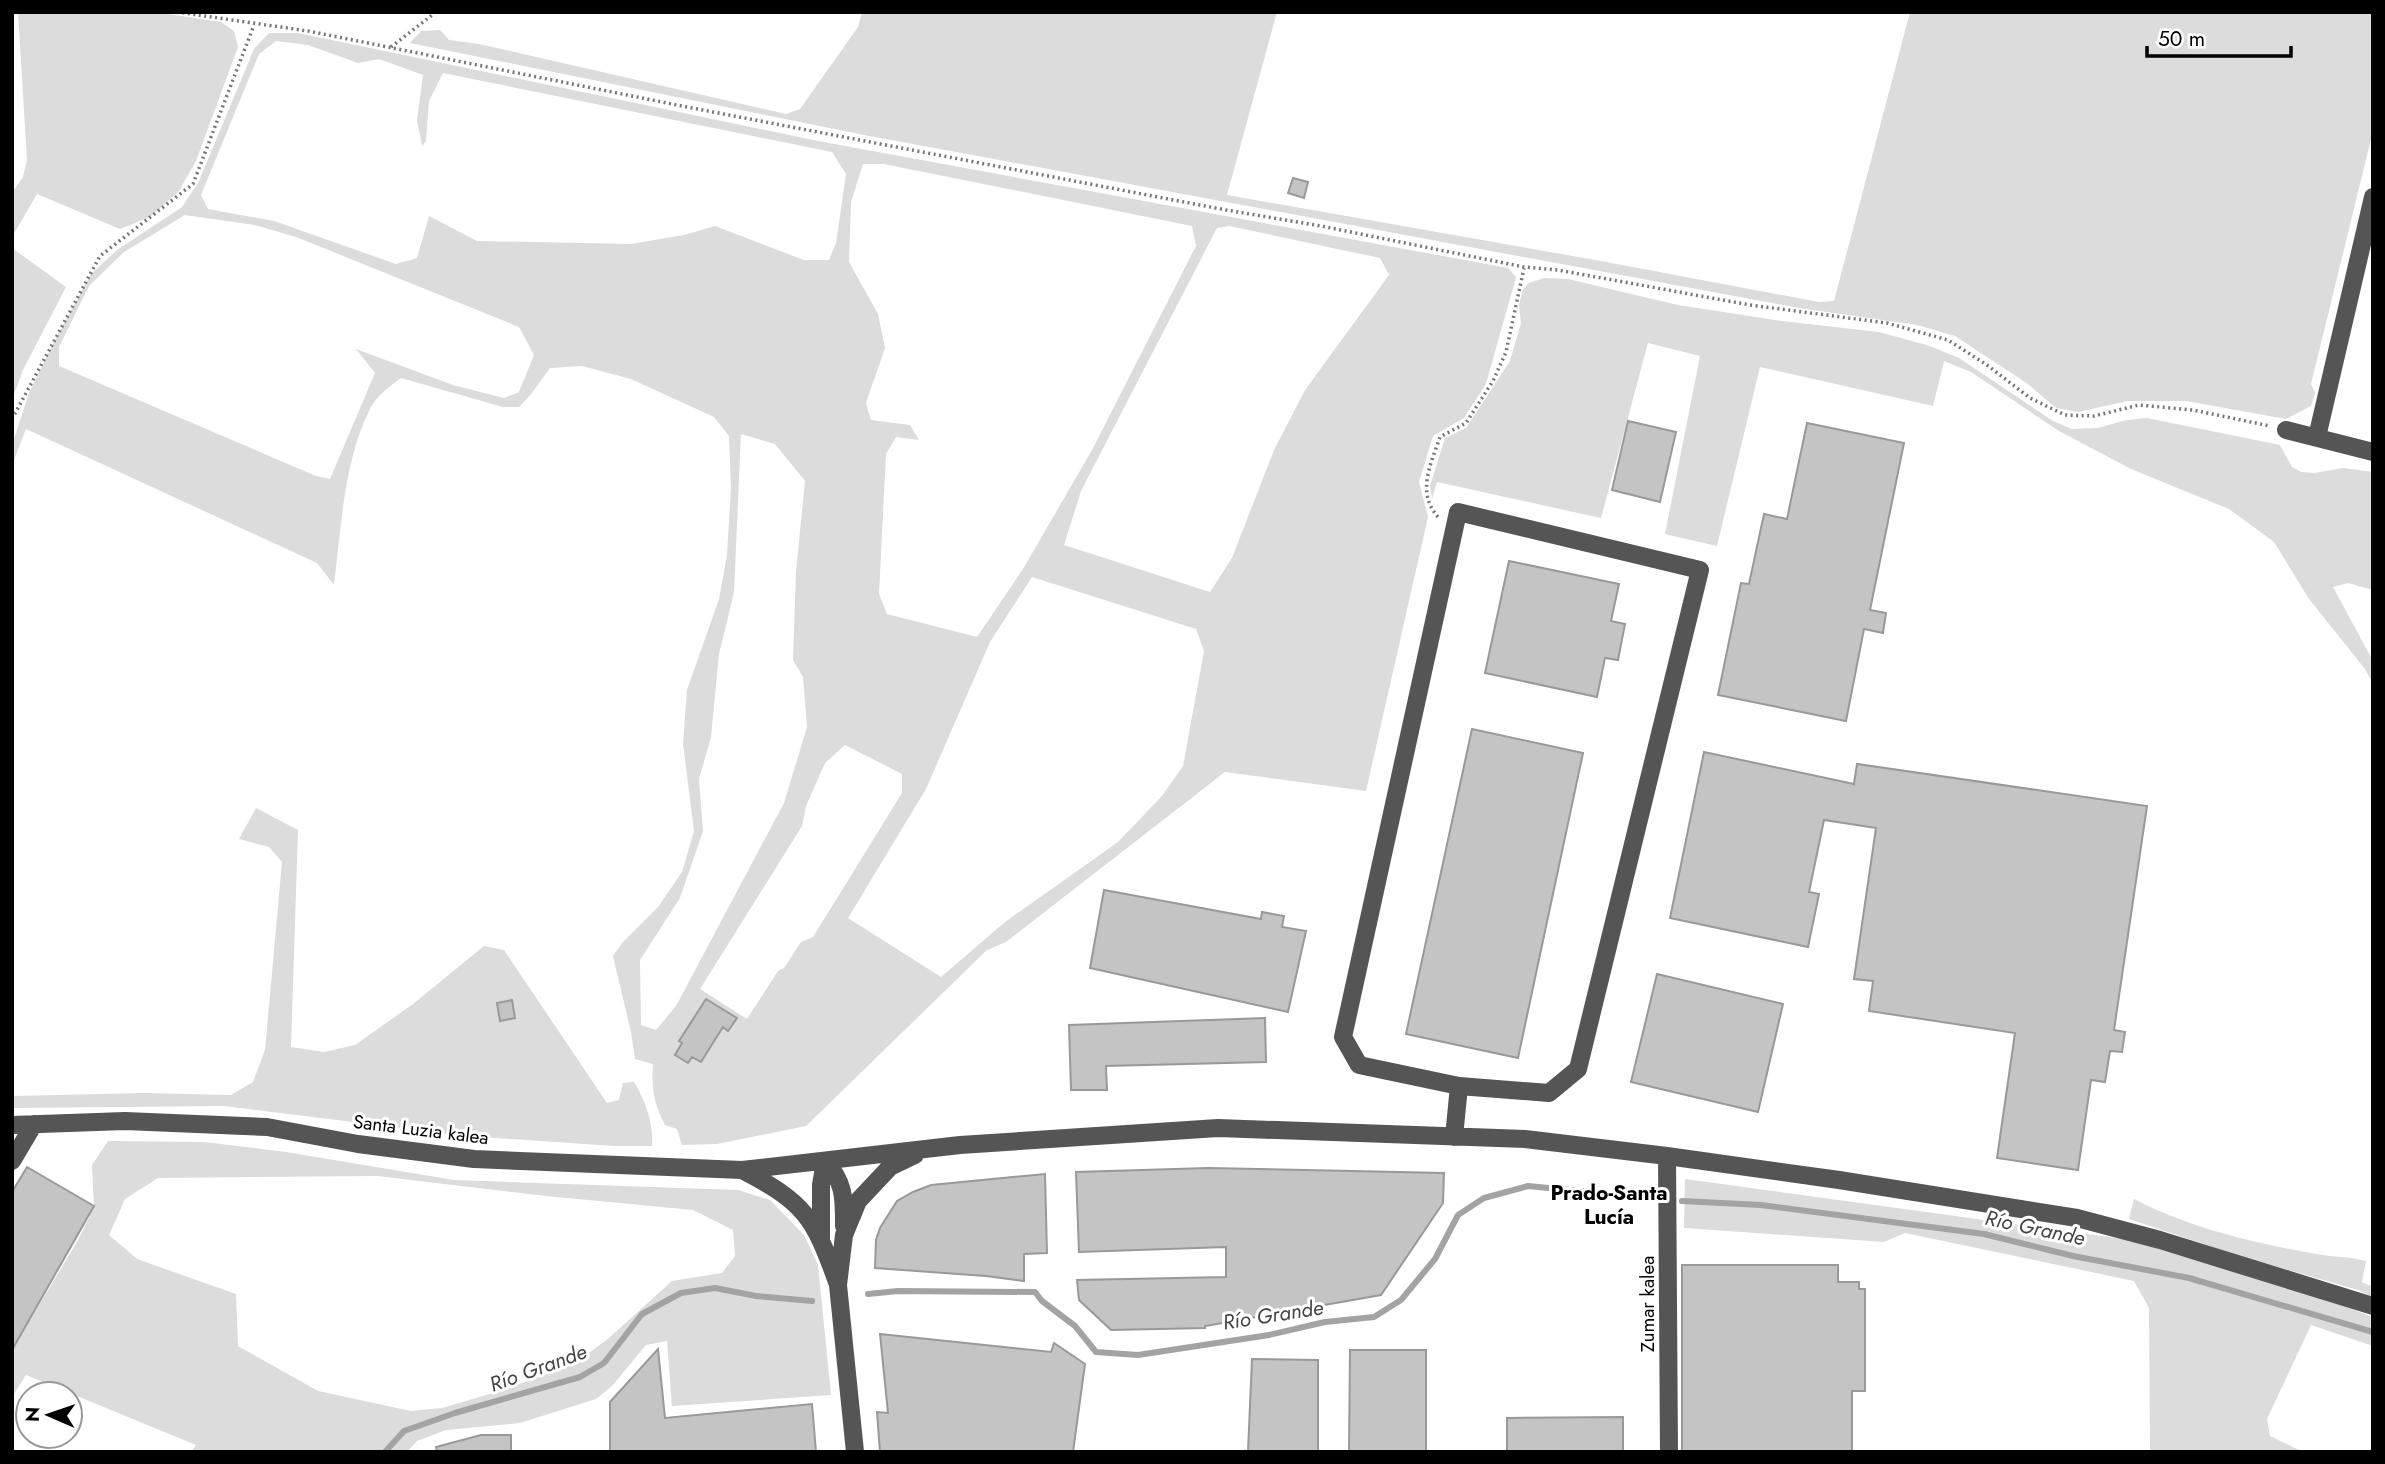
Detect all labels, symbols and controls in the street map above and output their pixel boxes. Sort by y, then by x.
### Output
scale bar [2147,14,2290,58]
text: 50 m [2158,24,2205,54]
street label: Santa Luzia kalea [352,1108,490,1151]
district label: Prado-Santa Lucía [1550,1178,1668,1232]
water label: Río Grande [1982,1203,2088,1253]
street label: Zumar kalea [1634,1256,1661,1352]
water label: Río Grande [1221,1292,1326,1338]
water label: Río Grande [485,1336,591,1399]
north arrow [14,1380,84,1450]
text: N [19,1406,46,1422]

